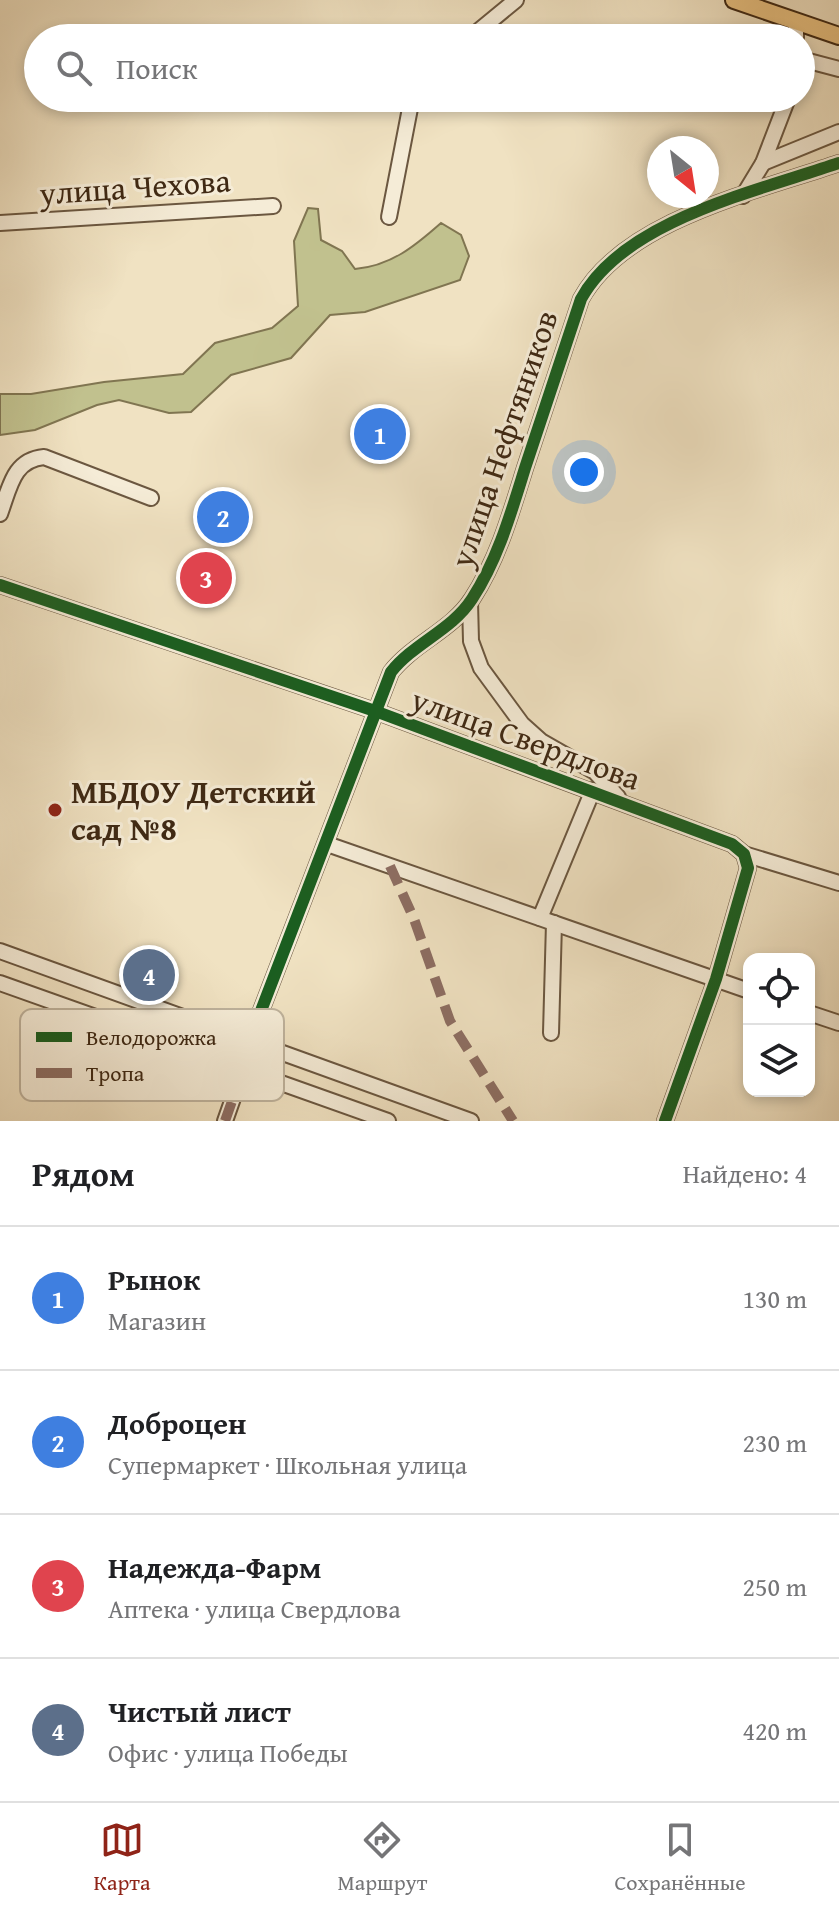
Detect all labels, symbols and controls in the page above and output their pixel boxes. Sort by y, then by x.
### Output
search box [24,24,815,112]
icon: search [52,46,96,90]
text: Поиск [116,46,198,90]
north arrow [647,136,719,208]
street label: улица Чехова [37,156,233,217]
street label: улица Нефтяников [437,304,570,575]
pin: 1 [354,404,406,464]
your location [564,452,604,492]
pin: 2 [197,487,249,547]
pin: 3 [180,548,232,608]
street label: улица Свердлова [404,675,648,802]
place label: МБДОУ Детский сад №8 [71,768,315,852]
marker: МБДОУ Детский сад №8 [46,801,64,819]
pin: 4 [123,945,175,1005]
map controls [743,953,815,1097]
button: locate [743,953,815,1025]
legend [20,1009,284,1101]
text: Велодорожка [86,1021,217,1053]
button: layers [743,1025,815,1097]
text: Тропа [86,1057,145,1089]
text: Рядом [32,1149,135,1198]
text: Найдено: 4 [683,1154,807,1193]
text: Рынок [108,1257,200,1301]
text: 1 [51,1279,65,1318]
text: 130 m [742,1279,807,1318]
text: Магазин [108,1301,206,1340]
text: Доброцен [108,1401,246,1445]
text: 2 [51,1423,65,1462]
text: 230 m [742,1423,807,1462]
text: Супермаркет · Школьная улица [108,1445,467,1484]
text: Надежда-Фарм [108,1545,321,1589]
text: 3 [51,1567,65,1606]
text: 250 m [742,1567,807,1606]
text: Аптека · улица Свердлова [108,1589,401,1628]
text: Чистый лист [108,1689,291,1733]
text: 4 [51,1711,65,1750]
text: 420 m [742,1711,807,1750]
text: Офис · улица Победы [108,1733,348,1772]
tab: Карта [93,1818,150,1898]
tab: Маршрут [337,1818,427,1898]
tab: Сохранённые [614,1818,745,1898]

